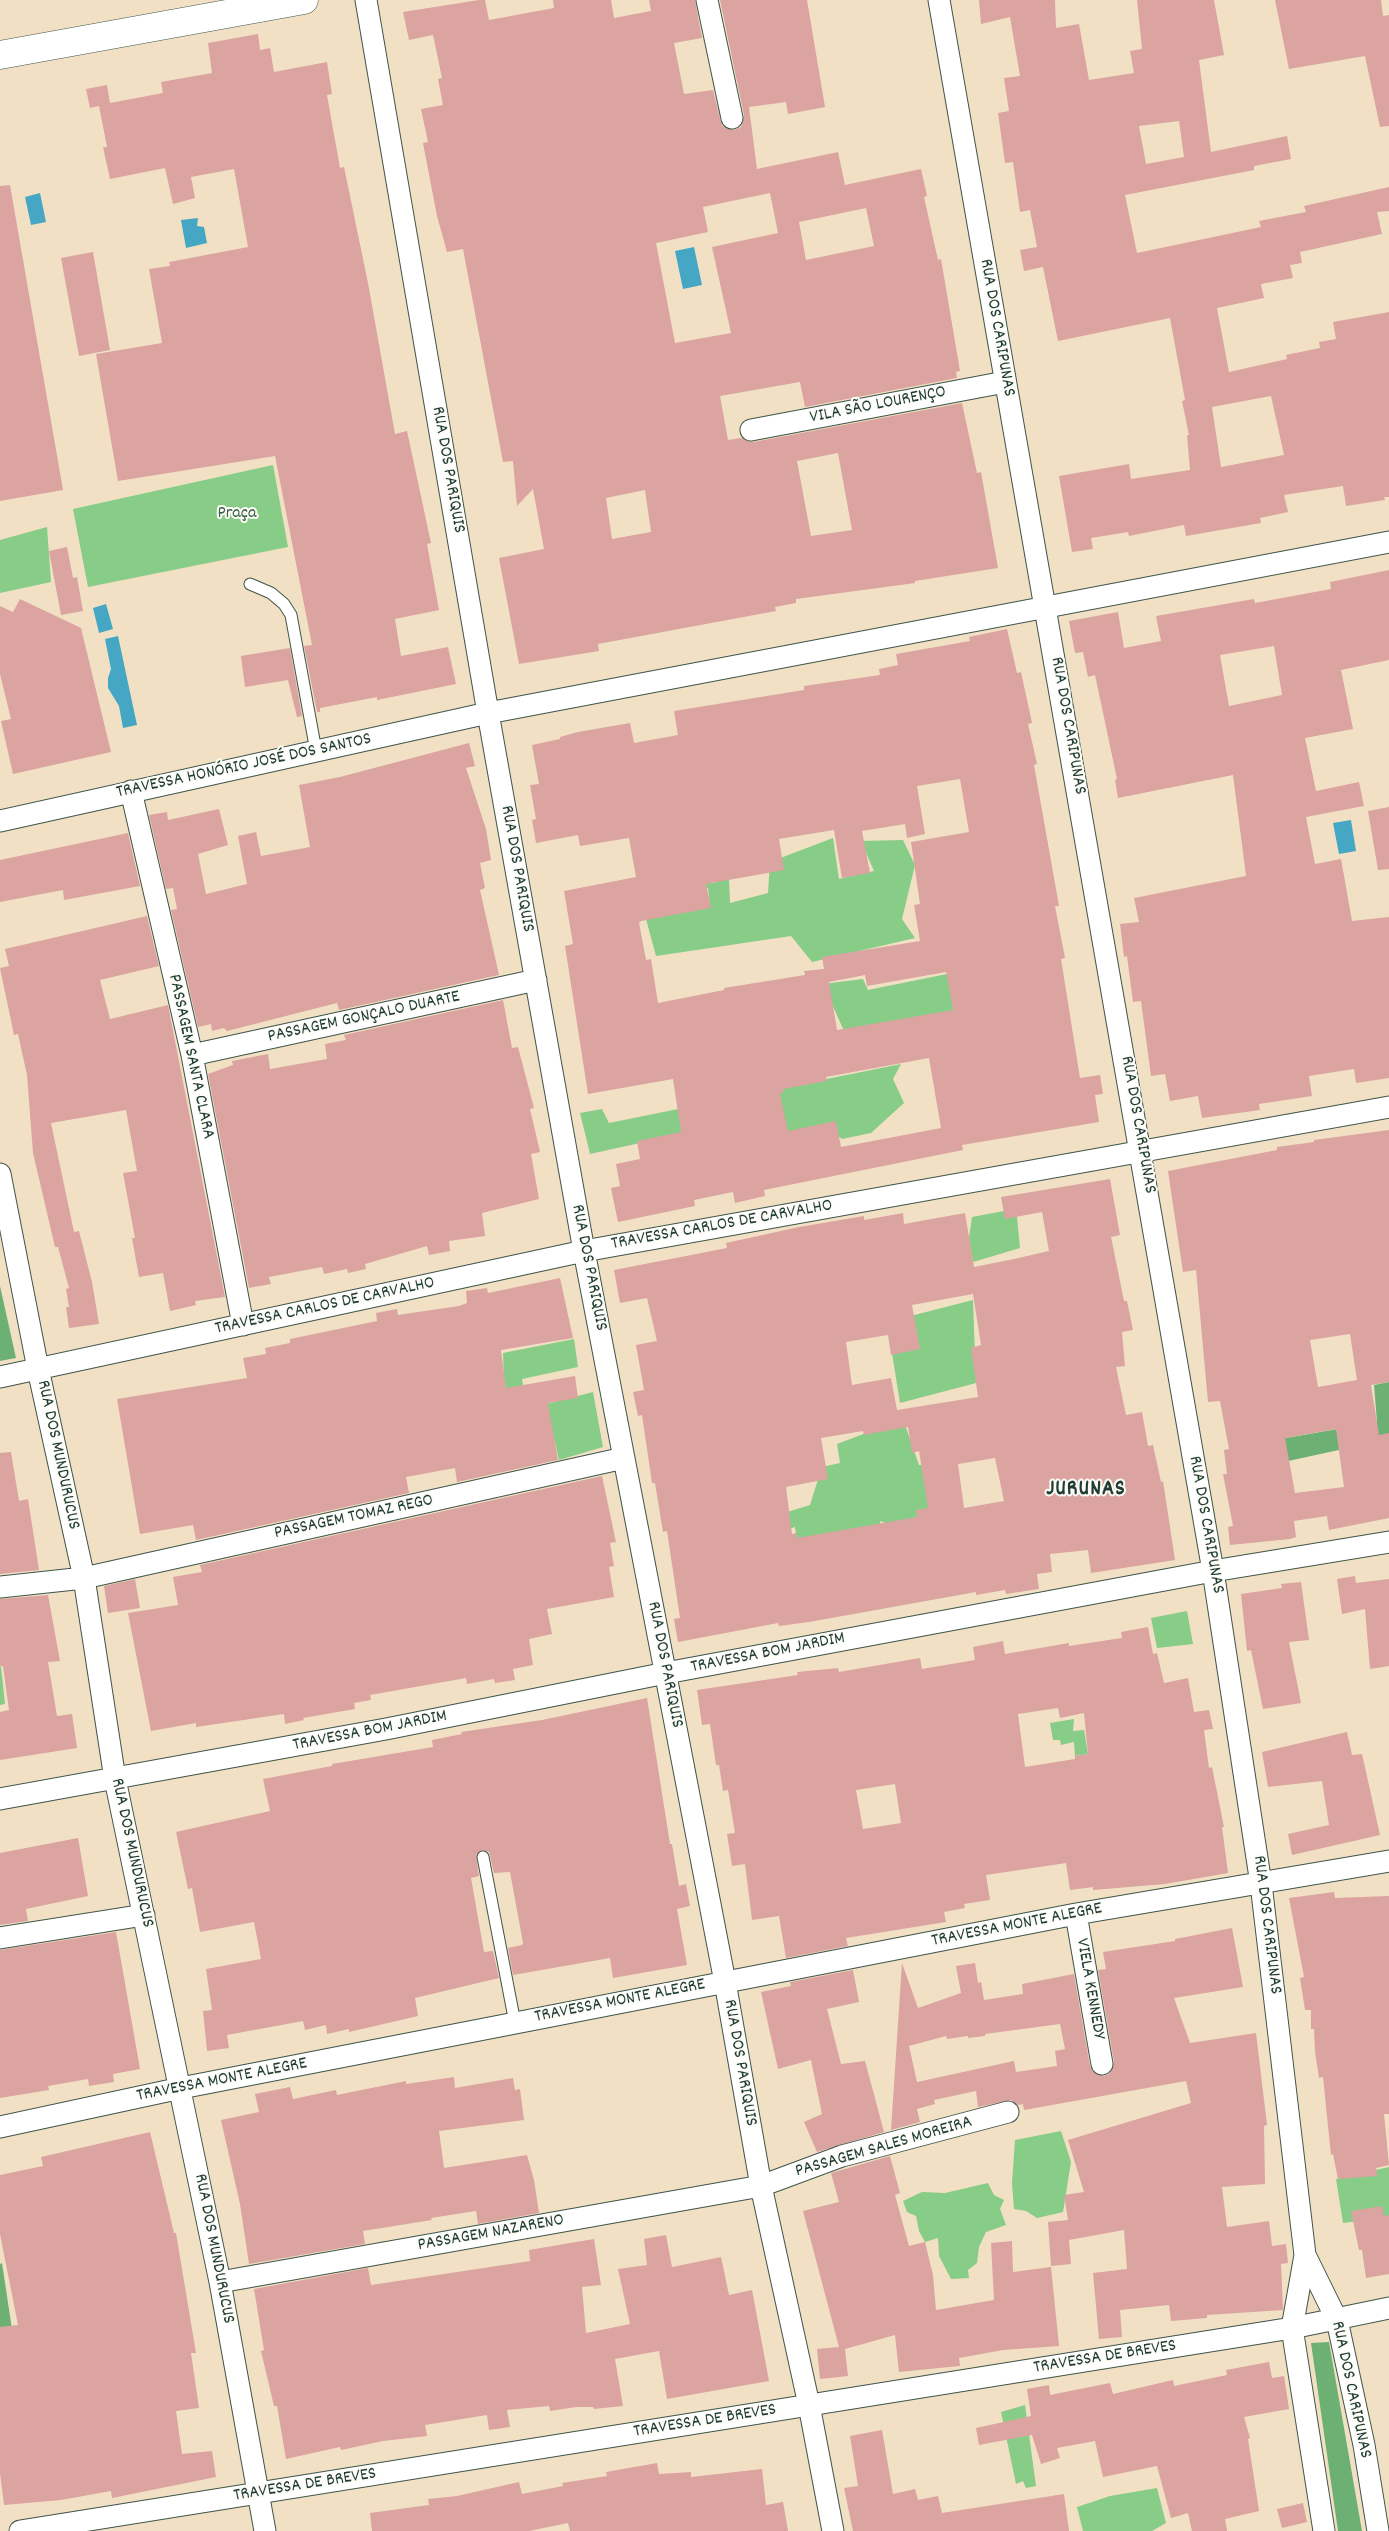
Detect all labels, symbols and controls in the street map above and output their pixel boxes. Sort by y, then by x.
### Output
street label: RUA DOS CARIPUNAS [973,257,1019,399]
street label: VILA SÃO LOURENÇO [808,382,948,430]
street label: RUA DOS PARIQUIS [425,405,469,535]
park label: Praça [218,504,256,526]
street label: RUA DOS CARIPUNAS [1044,655,1090,797]
street label: TRAVESSA HONÓRIO JOSÉ DOS SANTOS [114,729,374,805]
street label: RUA DOS PARIQUIS [494,804,538,934]
street label: PASSAGEM SANTA CLARA [162,973,218,1141]
street label: PASSAGEM GONÇALO DUARTE [266,987,462,1049]
street label: RUA DOS CARIPUNAS [1114,1054,1160,1196]
street label: TRAVESSA CARLOS DE CARVALHO [610,1196,834,1256]
street label: RUA DOS PARIQUIS [565,1203,611,1333]
street label: TRAVESSA CARLOS DE CARVALHO [213,1273,437,1341]
street label: RUA DOS MUNDURUCUS [31,1378,83,1532]
street label: RUA DOS CARIPUNAS [1182,1454,1228,1596]
district label: JURUNAS [1045,1478,1127,1504]
street label: PASSAGEM TOMAZ REGO [273,1491,435,1545]
street label: RUA DOS PARIQUIS [641,1600,687,1730]
street label: TRAVESSA BOM JARDIM [689,1628,847,1680]
street label: TRAVESSA BOM JARDIM [291,1706,449,1758]
street label: RUA DOS MUNDURUCUS [105,1776,157,1930]
street label: RUA DOS CARIPUNAS [1247,1854,1285,1996]
street label: TRAVESSA MONTE ALEGRE [930,1899,1104,1953]
street label: VIELA KENNEDY [1070,1937,1108,2041]
street label: TRAVESSA MONTE ALEGRE [533,1975,707,2029]
street label: RUA DOS PARIQUIS [717,1998,761,2128]
street label: TRAVESSA MONTE ALEGRE [135,2054,309,2108]
street label: PASSAGEM SALES MOREIRA [793,2112,975,2184]
street label: RUA DOS MUNDURUCUS [188,2172,238,2326]
street label: PASSAGEM NAZARENO [416,2210,566,2258]
street label: RUA DOS CARIPUNAS [1325,2319,1375,2461]
street label: TRAVESSA DE BREVES [1032,2336,1178,2380]
street label: TRAVESSA DE BREVES [632,2400,778,2444]
street label: TRAVESSA DE BREVES [232,2464,378,2508]

